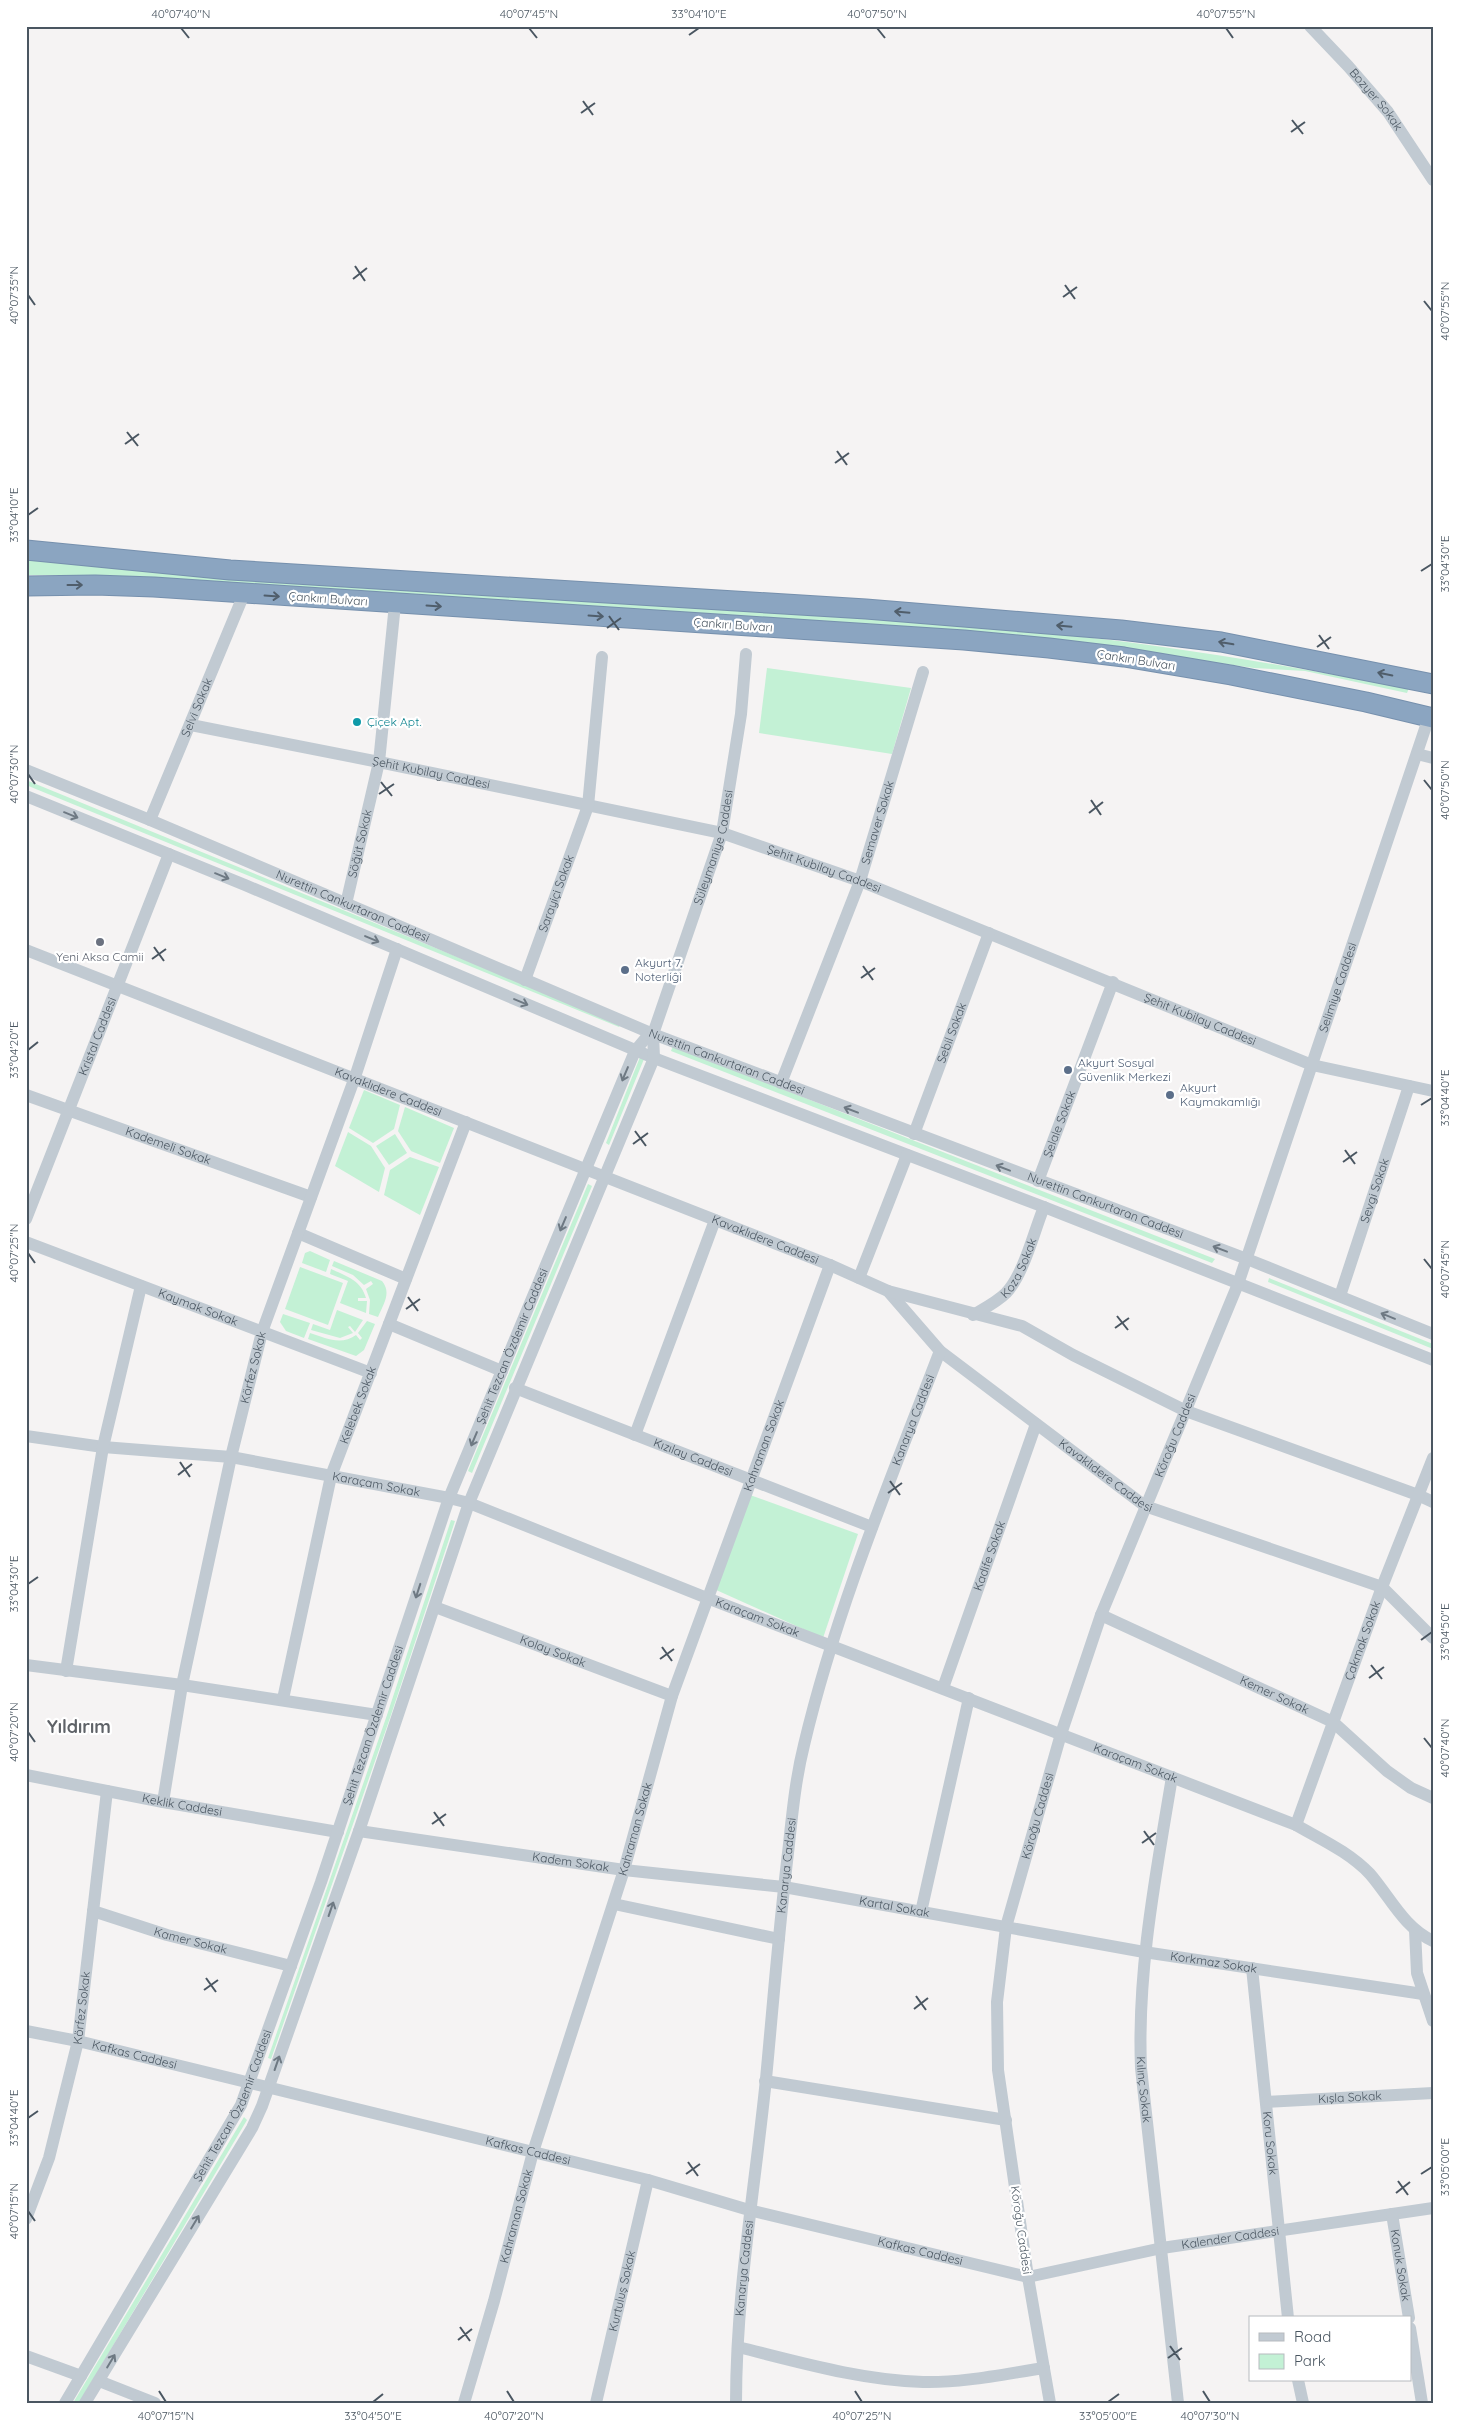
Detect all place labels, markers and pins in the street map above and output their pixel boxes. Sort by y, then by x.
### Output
place label: Çiçek Apt. [367,714,421,729]
marker: Çiçek Apt. [351,716,363,728]
marker: Yeni Aksa Camii [94,936,106,948]
place label: Yeni Aksa Camii [56,949,144,964]
place label: Akyurt 7. Noterliği [635,955,682,984]
marker: Akyurt 7. Noterliği [619,964,631,976]
place label: Akyurt Sosyal Güvenlik Merkezi [1078,1055,1171,1084]
marker: Akyurt Sosyal Güvenlik Merkezi [1062,1064,1074,1076]
place label: Akyurt Kaymakamlığı [1180,1080,1260,1109]
marker: Akyurt Kaymakamlığı [1164,1089,1176,1101]

